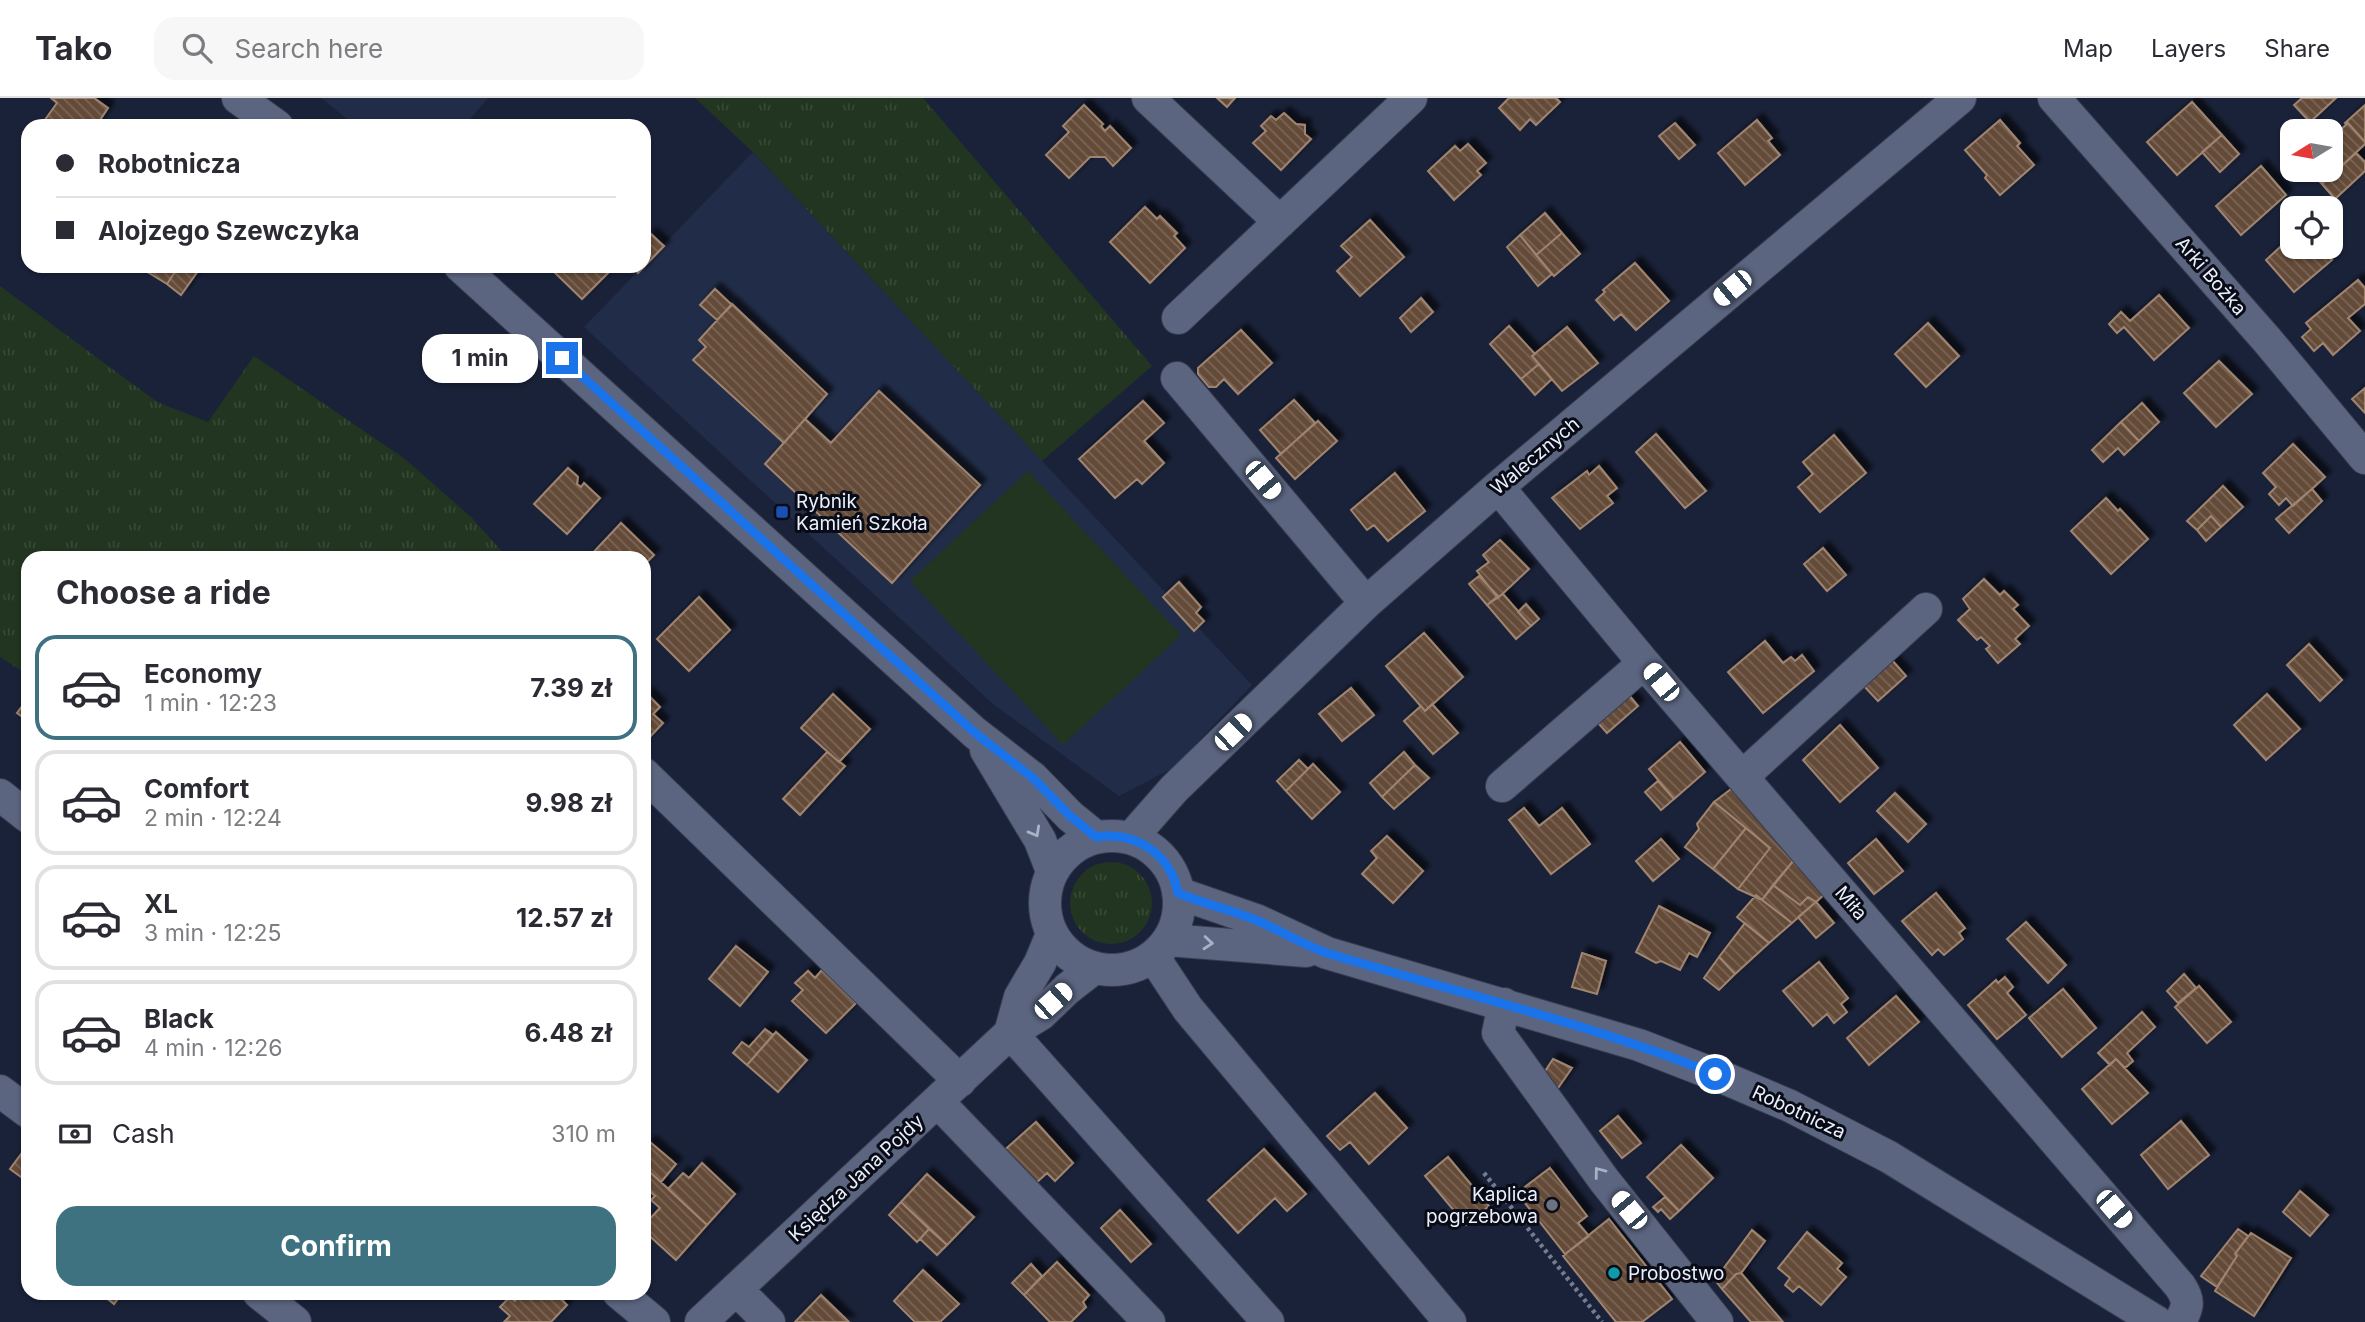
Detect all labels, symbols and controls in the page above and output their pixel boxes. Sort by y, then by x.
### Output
search box [154,17,644,80]
text: Tako [35,28,112,68]
icon: search [178,29,216,67]
text: Search here [234,33,383,64]
text: Map [2063,34,2113,63]
text: Layers [2151,34,2226,63]
text: Share [2264,34,2330,63]
north arrow [2280,119,2343,182]
map controls [2280,119,2343,259]
text: Robotnicza [98,148,241,179]
button: locate [2280,196,2343,259]
text: Alojzego Szewczyka [98,215,360,246]
street label: Arki Bożka [2171,232,2251,320]
car [1710,266,1755,310]
callout: 1 min [422,334,538,382]
route end [546,342,578,374]
text: 1 min [452,344,508,372]
street label: Walecznych [1486,412,1584,500]
car [1242,457,1285,503]
place label: Rybnik Kamień Szkoła [796,490,928,535]
marker: Rybnik Kamień Szkoła [774,504,790,520]
text: Choose a ride [56,573,271,612]
icon: car [60,656,123,719]
text: Economy [144,658,262,689]
car [1640,659,1683,705]
text: 7.39 zł [530,672,612,703]
text: 1 min · 12:23 [144,689,277,717]
car [1211,710,1256,754]
icon: car [60,771,123,834]
text: Comfort [144,773,249,804]
text: 9.98 zł [526,787,612,818]
text: 2 min · 12:24 [144,804,282,832]
one-way arrow [1027,825,1040,838]
street label: Miła [1830,881,1872,925]
icon: car [60,886,123,949]
text: XL [144,888,178,919]
text: 12.57 zł [516,902,612,933]
text: 3 min · 12:25 [144,919,282,947]
one-way arrow [1203,935,1214,950]
car [1031,979,1076,1023]
icon: car [60,1001,123,1064]
text: Black [144,1003,214,1034]
text: 6.48 zł [525,1017,612,1048]
text: 4 min · 12:26 [144,1034,283,1062]
route start [1699,1058,1731,1090]
street label: Robotnicza [1749,1080,1849,1144]
street label: Księdza Jana Pojdy [784,1109,928,1246]
icon: cash [56,1115,94,1153]
text: Cash [112,1118,175,1149]
text: 310 m [551,1120,616,1148]
one-way arrow [1595,1168,1607,1180]
place label: Kaplica pogrzebowa [1426,1183,1538,1228]
car [2093,1186,2136,1232]
car [1608,1187,1651,1233]
marker: Kaplica pogrzebowa [1544,1197,1560,1213]
button: Confirm [56,1206,616,1286]
place label: Probostwo [1628,1262,1725,1285]
marker: Probostwo [1606,1265,1622,1281]

